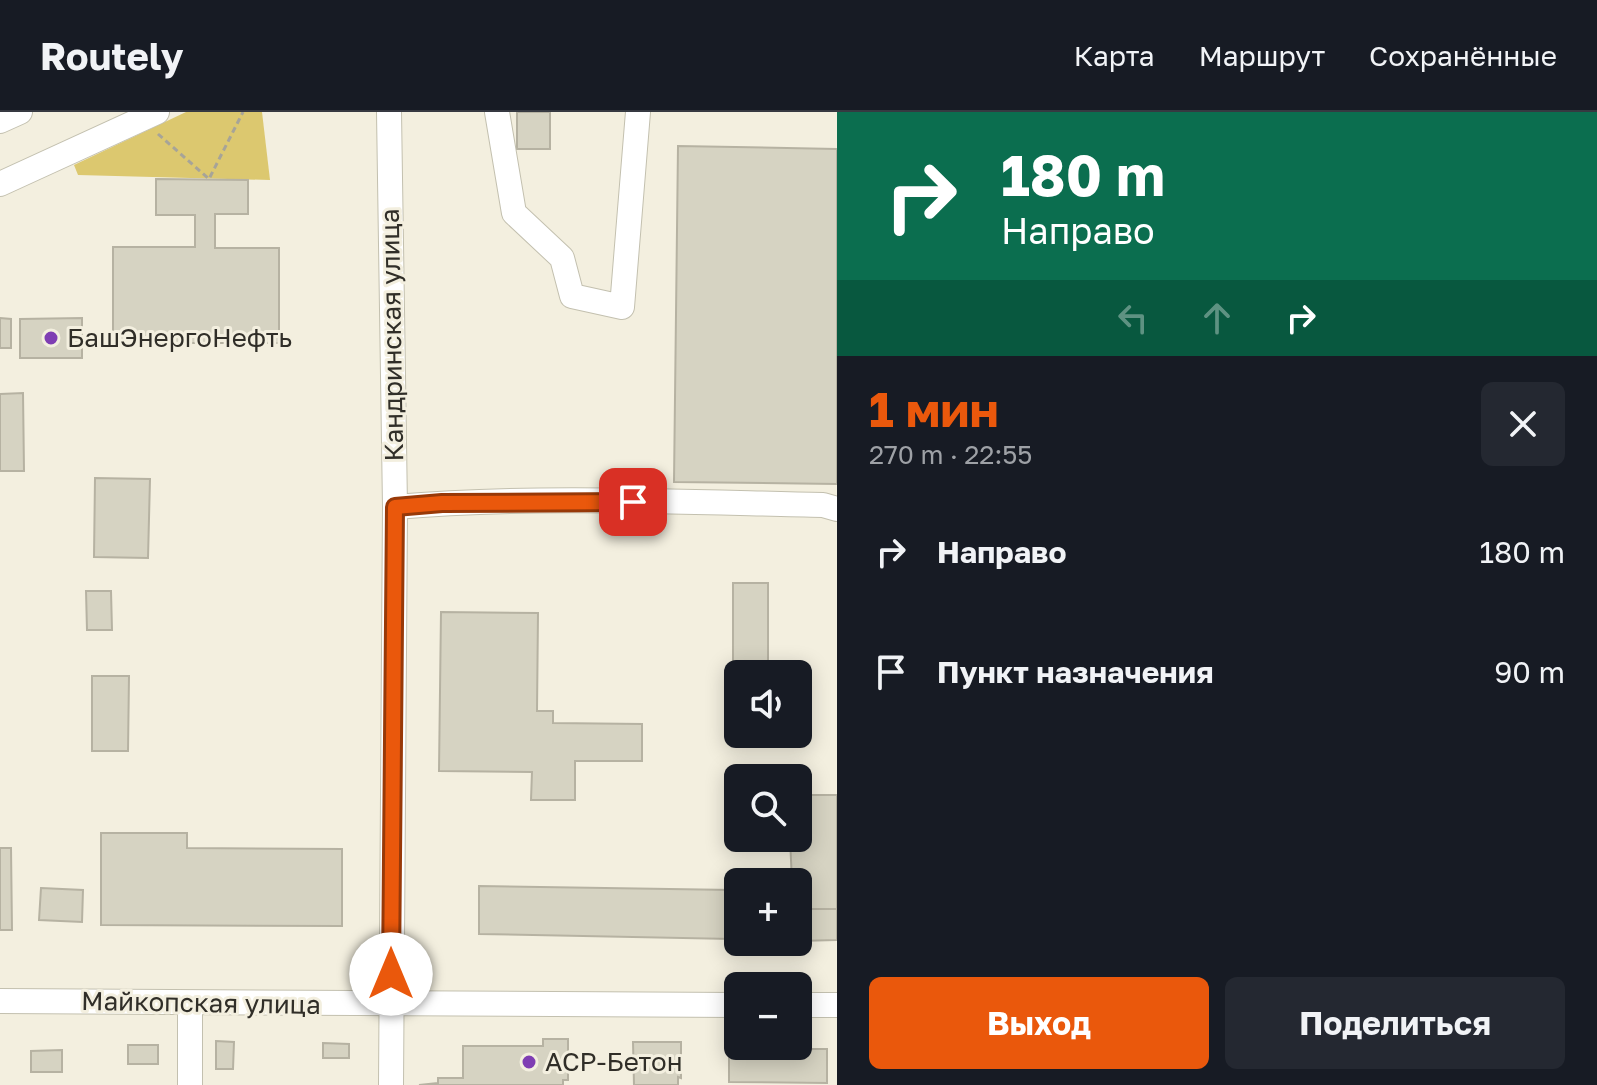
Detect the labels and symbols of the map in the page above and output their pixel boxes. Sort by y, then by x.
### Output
street label: Кандринская улица [374,208,409,462]
place label: БашЭнергоНефть [67,322,292,353]
marker: БашЭнергоНефть [42,329,60,347]
pin [599,468,667,536]
position arrow [349,932,433,1016]
street label: Майкопская улица [81,985,321,1020]
place label: АСР-Бетон [545,1046,683,1077]
marker: АСР-Бетон [520,1053,538,1071]

